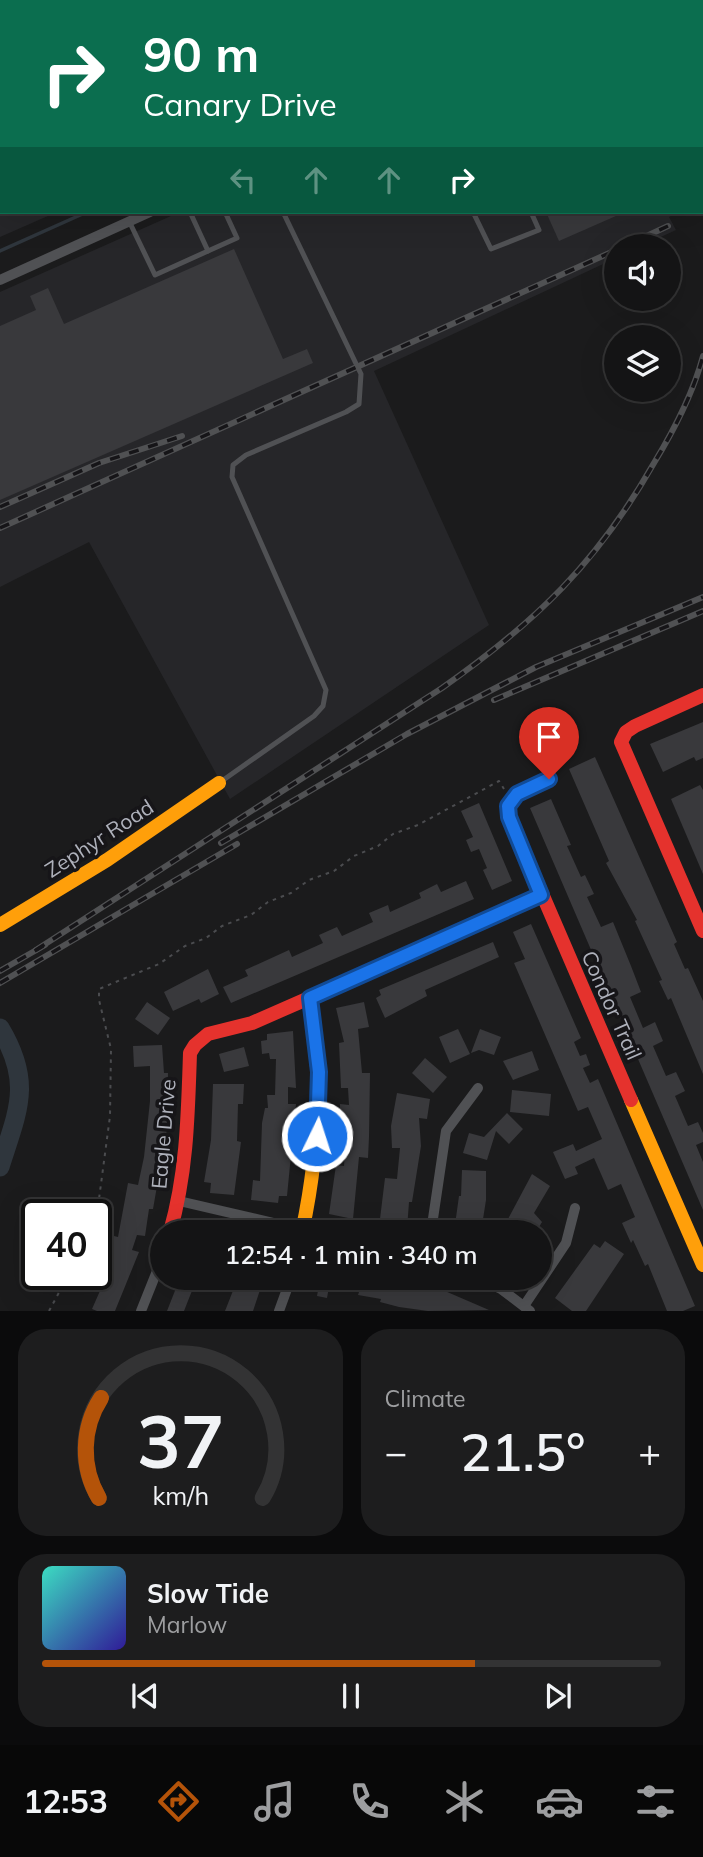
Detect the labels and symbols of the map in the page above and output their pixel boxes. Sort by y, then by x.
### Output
pin [519,707,579,779]
street label: Zephyr Road [40,793,158,883]
street label: Condor Trail [576,946,648,1064]
street label: Eagle Drive [145,1078,181,1190]
position arrow [280,1099,354,1173]
speed limit sign: 40 [21,1199,112,1290]

